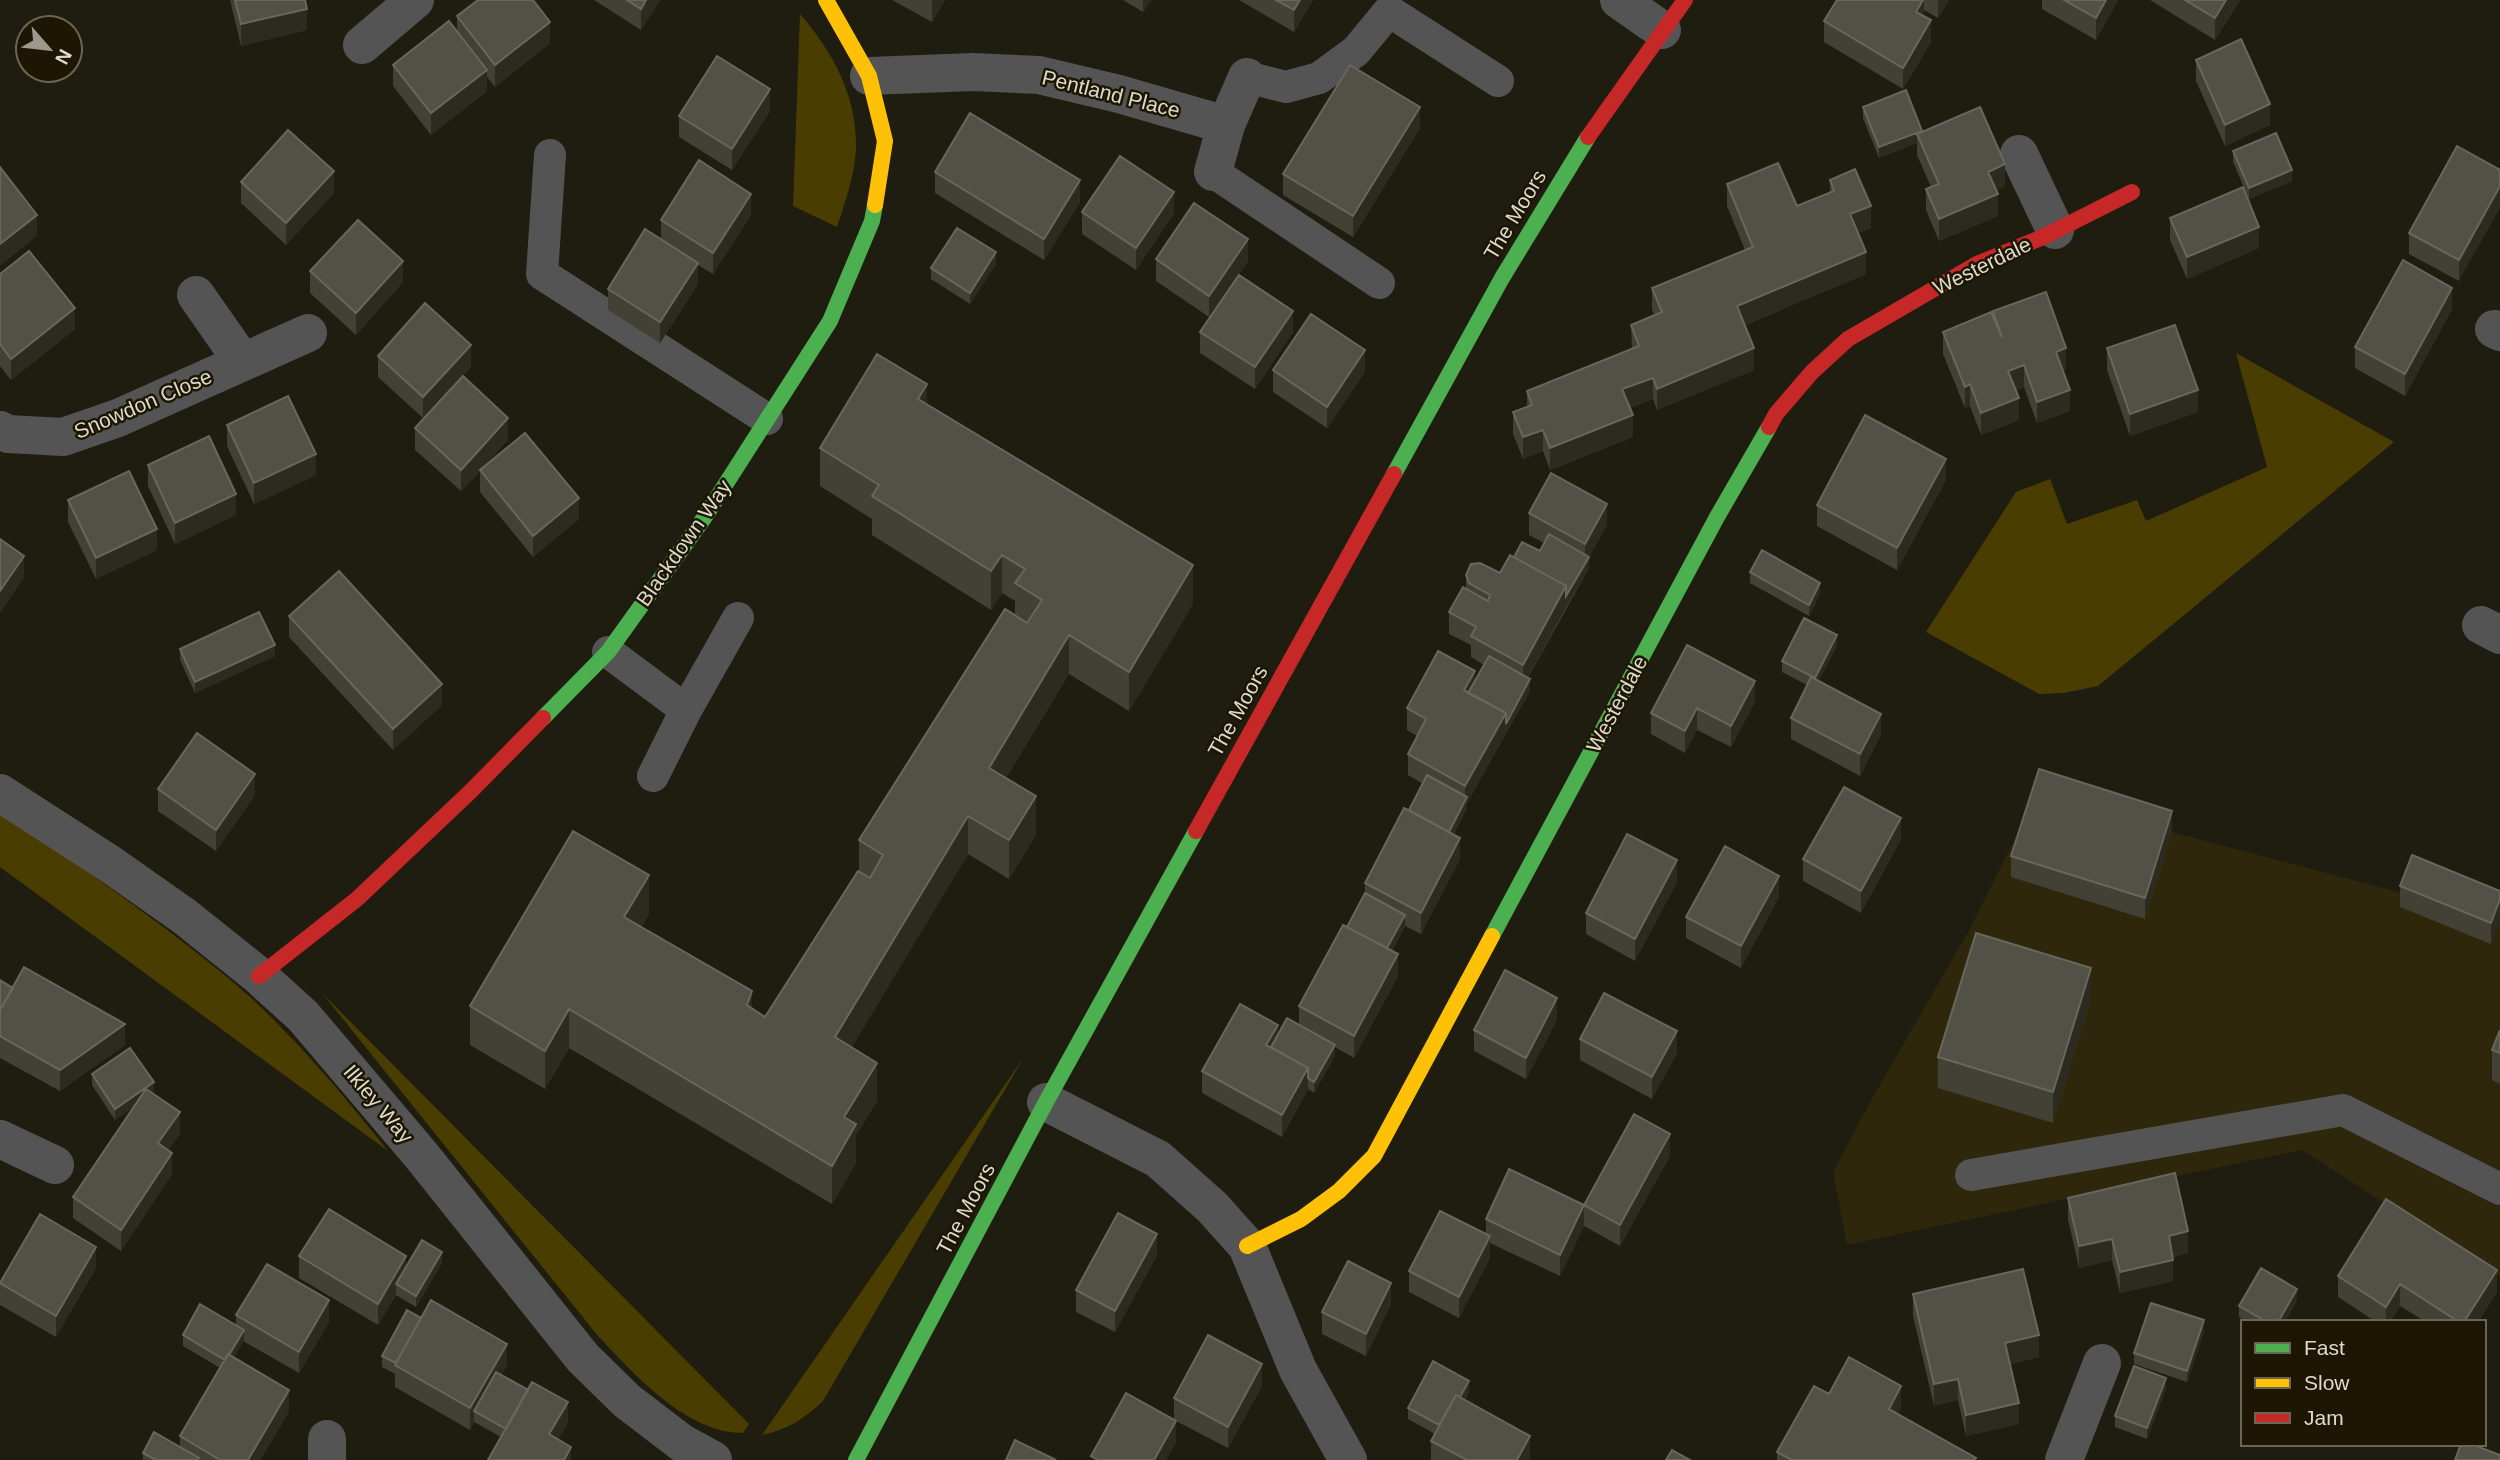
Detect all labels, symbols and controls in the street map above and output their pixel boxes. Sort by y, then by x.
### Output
north arrow [14,14,84,84]
text: N [51,46,76,68]
street label: Pentland Place [1040,65,1182,122]
street label: The Moors [1479,166,1550,264]
street label: Westerdale [1929,232,2034,299]
street label: Snowdon Close [71,364,215,443]
street label: Blackdown Way [632,475,736,610]
street label: Westerdale [1582,652,1652,756]
street label: The Moors [1203,661,1272,760]
street label: Ilkley Way [339,1060,418,1148]
street label: The Moors [932,1159,999,1258]
legend [2241,1320,2486,1446]
text: Fast [2304,1336,2345,1359]
text: Slow [2304,1371,2350,1394]
text: Jam [2304,1406,2344,1429]

